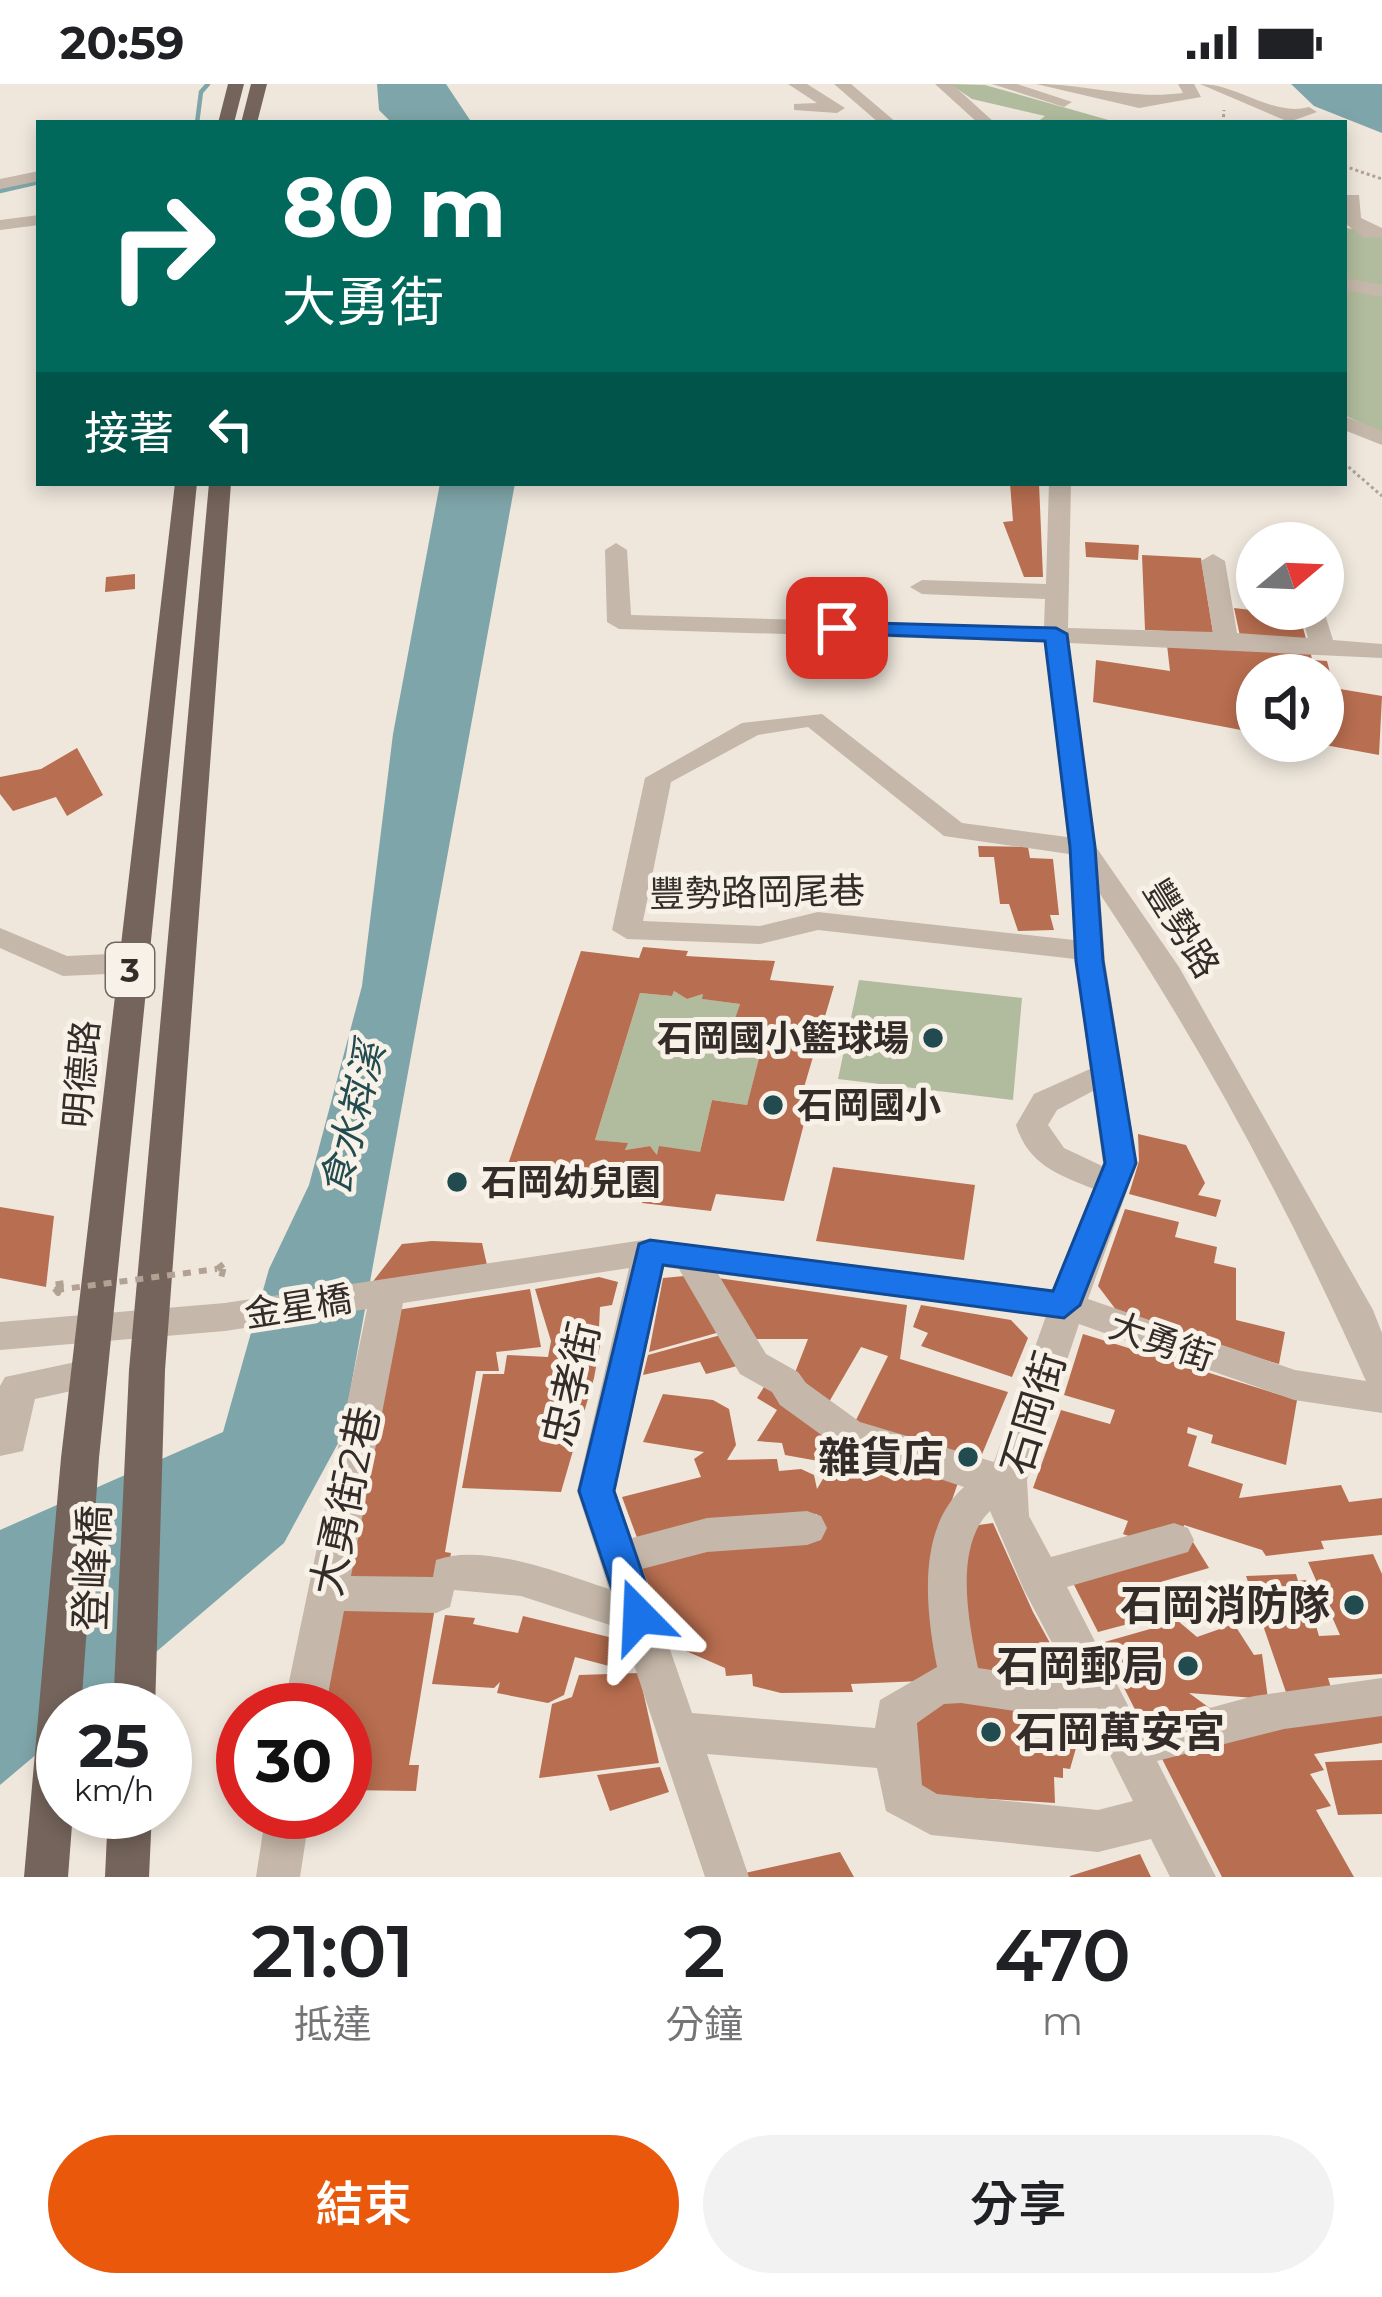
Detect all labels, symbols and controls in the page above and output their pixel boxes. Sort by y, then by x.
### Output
text: 20:59 [60,15,184,70]
text: 80 m [282,156,506,258]
icon: right [84,168,240,324]
text: 大勇街 [282,269,444,335]
icon: left [198,396,264,462]
text: 接著 [84,405,174,460]
north arrow [1236,522,1344,630]
map controls [1236,522,1344,762]
pin [786,577,888,679]
icon: arrive [804,595,870,661]
button: sound [1236,654,1344,762]
street label: 豐勢路岡尾巷 [649,868,865,916]
street label: 豐勢路 [1135,871,1229,985]
road number: 3 [106,943,154,997]
place label: 石岡國小籃球場 [657,1016,909,1060]
street label: 明德路 [54,1018,108,1130]
marker: 石岡國小籃球場 [920,1025,946,1051]
water label: 食水嵙溪 [310,1033,395,1200]
place label: 石岡國小 [797,1083,941,1127]
marker: 石岡國小 [760,1092,786,1118]
place label: 石岡幼兒園 [481,1160,661,1204]
marker: 石岡幼兒園 [444,1169,470,1195]
street label: 金星橋 [241,1276,355,1336]
street label: 大勇街 [1104,1303,1220,1379]
street label: 忠孝街 [531,1317,611,1451]
street label: 石岡街 [990,1345,1076,1481]
street label: 大勇街2巷 [300,1402,390,1600]
place label: 雜貨店 [818,1431,944,1483]
marker: 雜貨店 [955,1444,981,1470]
street label: 登峰橋 [64,1504,120,1632]
position arrow [576,1553,702,1679]
place label: 石岡消防隊 [1120,1579,1330,1631]
marker: 石岡消防隊 [1341,1592,1367,1618]
place label: 石岡郵局 [996,1640,1164,1692]
marker: 石岡郵局 [1175,1653,1201,1679]
speed limit sign: 30 [216,1683,372,1839]
place label: 石岡萬安宮 [1015,1706,1225,1758]
text: 25 [78,1709,150,1782]
marker: 石岡萬安宮 [978,1719,1004,1745]
text: km/h [74,1772,154,1809]
text: 21:01 [251,1907,414,1995]
text: 2 [683,1907,725,1995]
text: 470 [994,1911,1131,1999]
text: m [1042,1997,1083,2045]
text: 抵達 [294,2000,372,2048]
text: 分鐘 [665,2000,743,2048]
button: 結束 [48,2135,679,2273]
button: 分享 [703,2135,1334,2273]

